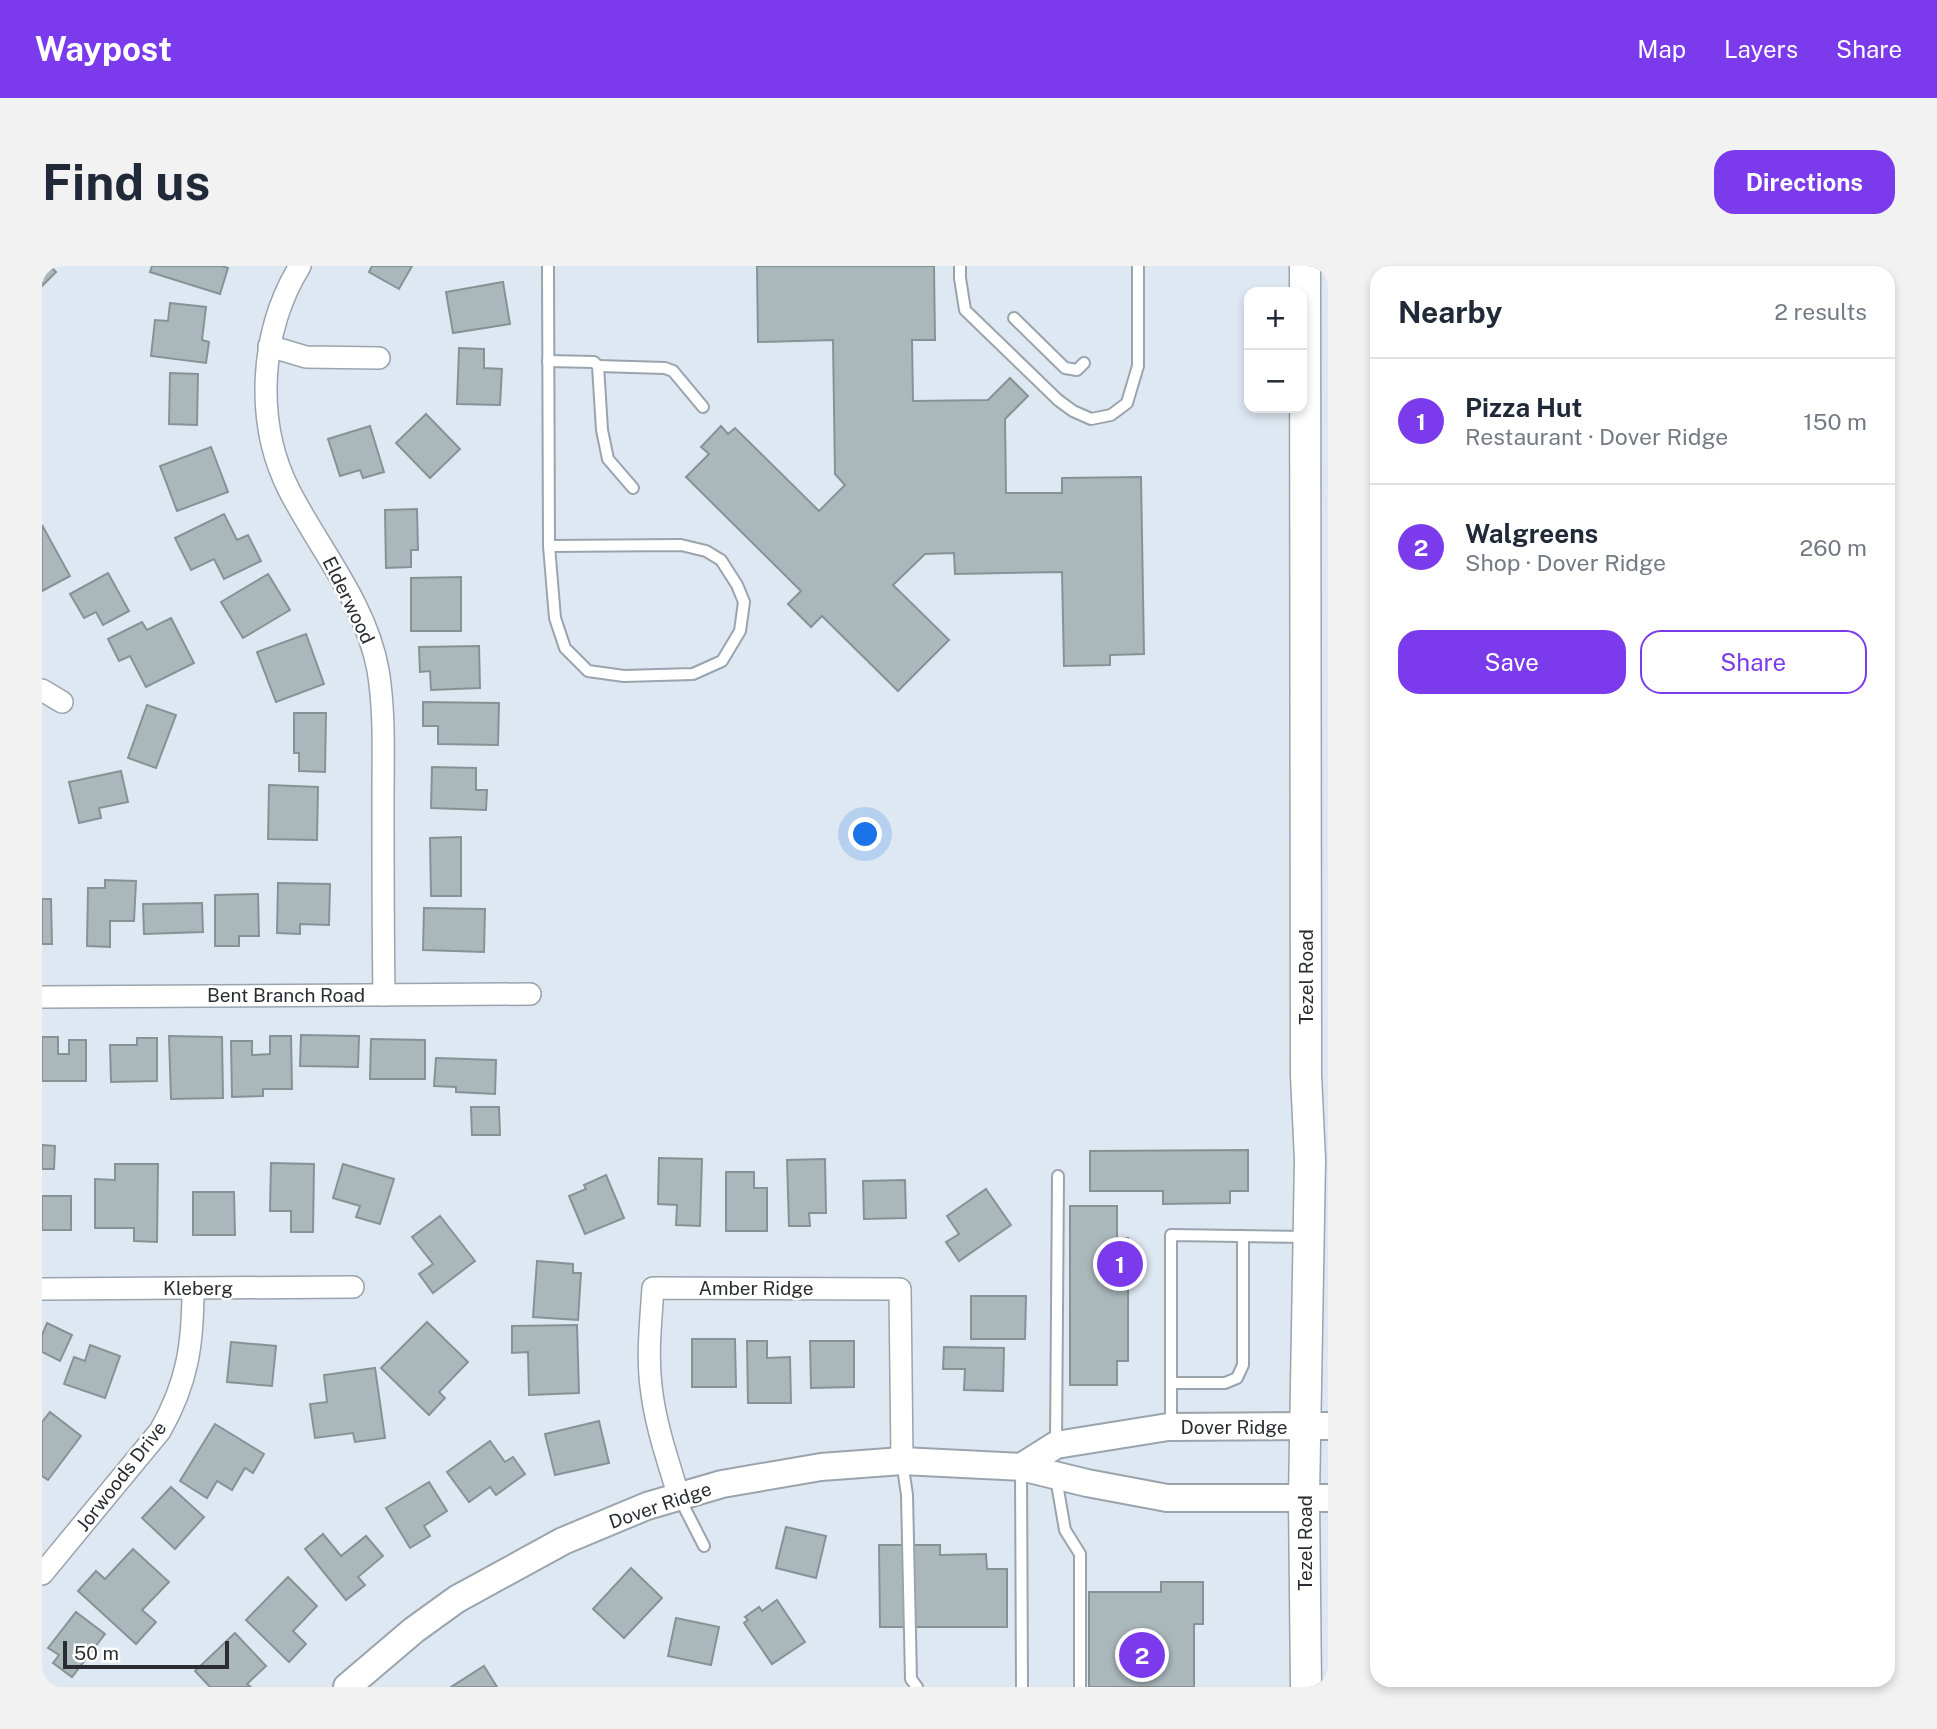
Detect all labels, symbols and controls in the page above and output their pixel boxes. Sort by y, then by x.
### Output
text: Waypost [35,30,172,68]
text: Map [1637,35,1686,63]
text: Layers [1724,35,1798,63]
text: Share [1836,35,1902,63]
button: Directions [1714,150,1895,214]
text: Find us [42,153,210,211]
map controls [1244,287,1307,413]
button: + [1244,287,1307,350]
text: Nearby [1398,294,1502,330]
text: 2 results [1774,298,1867,325]
button: − [1244,350,1307,413]
text: Pizza Hut [1465,392,1582,423]
text: 1 [1416,408,1426,435]
text: 150 m [1803,408,1867,435]
text: Restaurant · Dover Ridge [1465,423,1728,450]
text: Walgreens [1465,518,1598,549]
text: 2 [1414,534,1428,561]
text: 260 m [1800,534,1867,561]
text: Shop · Dover Ridge [1465,549,1666,576]
street label: Elderwood [318,553,380,647]
button: Save [1398,630,1626,694]
button: Share [1640,630,1867,694]
your location [848,817,882,851]
street label: Tezel Road [1295,929,1317,1025]
street label: Bent Branch Road [207,984,365,1006]
pin: 1 [1097,1238,1143,1290]
street label: Kleberg [163,1277,233,1299]
street label: Amber Ridge [698,1277,814,1299]
street label: Dover Ridge [1181,1416,1287,1438]
street label: Jorwoods Drive [71,1417,171,1535]
street label: Dover Ridge [606,1477,714,1533]
street label: Tezel Road [1294,1495,1316,1591]
pin: 2 [1119,1629,1165,1681]
scale bar [63,1638,229,1670]
text: 50 m [74,1642,119,1664]

